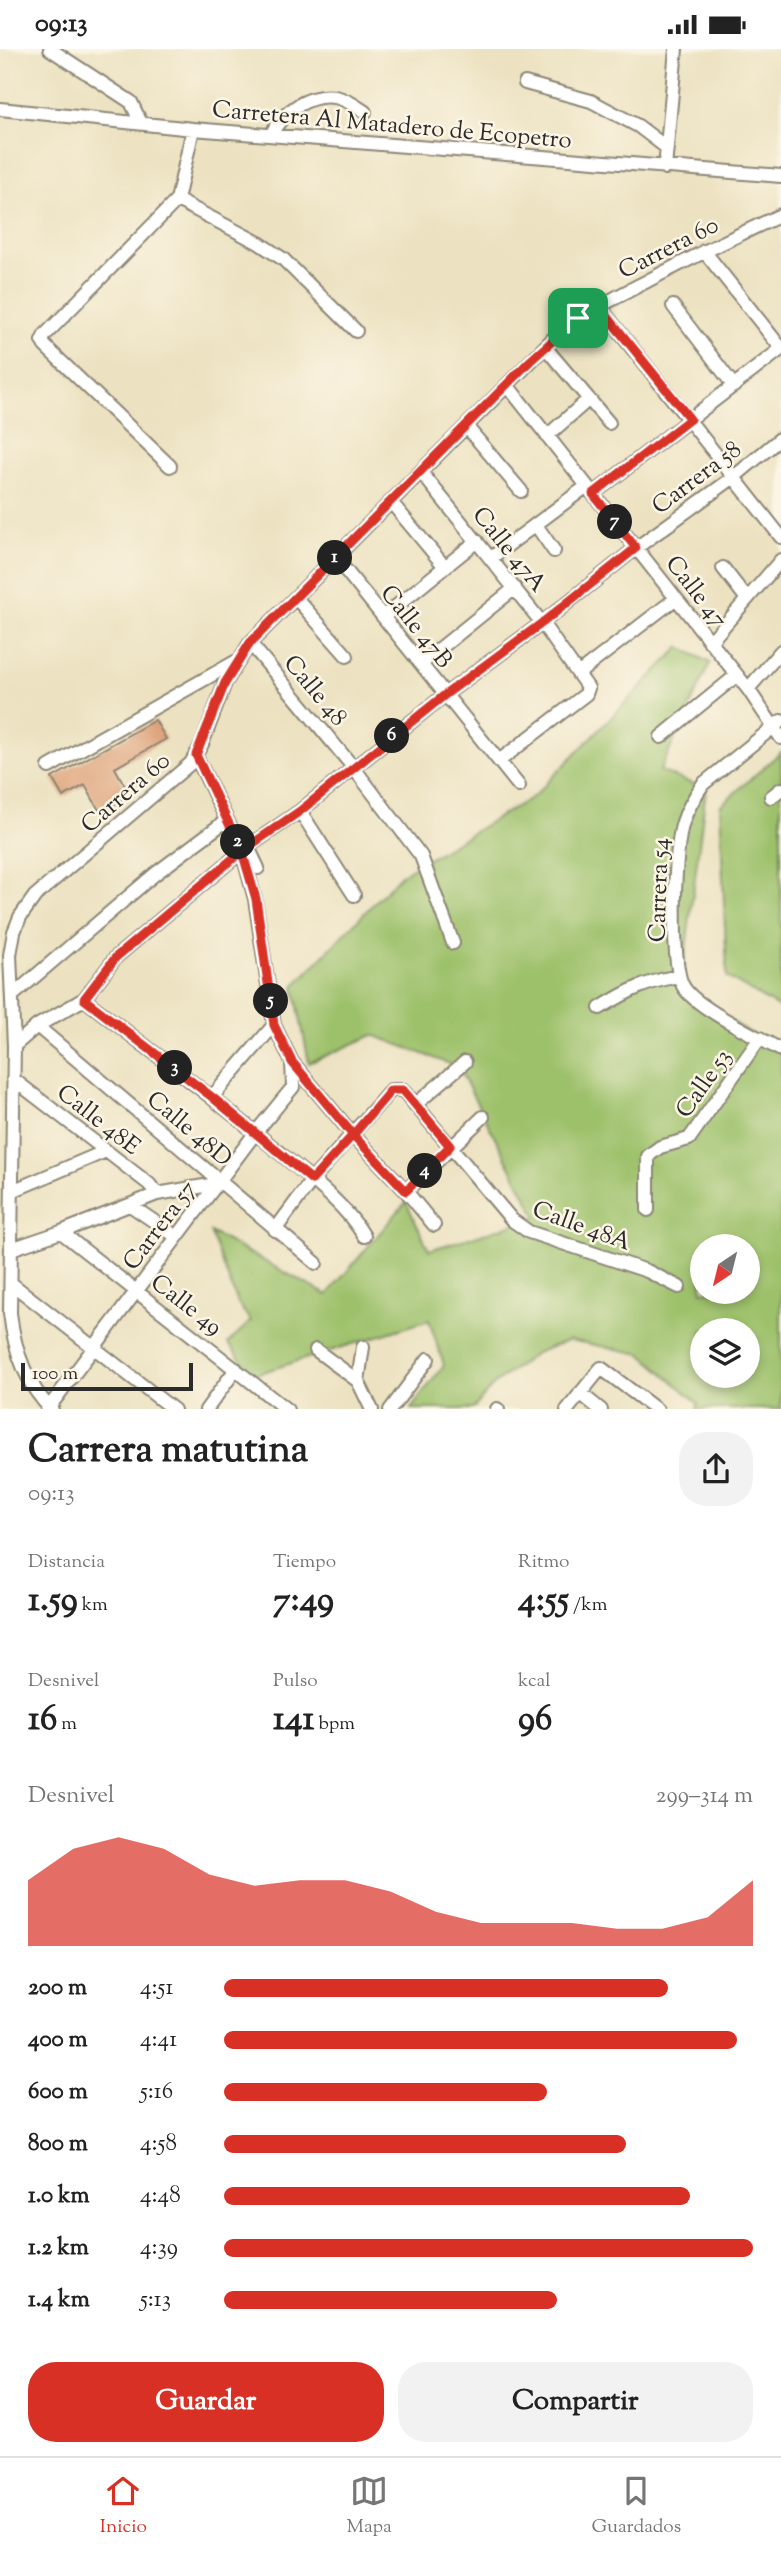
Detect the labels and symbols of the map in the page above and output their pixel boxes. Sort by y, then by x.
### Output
street label: Carretera Al Matadero de Ecopetro [211,93,573,159]
street label: Carrera 60 [613,209,725,289]
pin [548,288,608,348]
street label: Carrera 58 [645,434,749,524]
street label: Calle 47A [463,500,554,601]
pin: 7 [598,505,632,539]
pin: 1 [318,540,352,575]
street label: Calle 47 [656,549,735,636]
street label: Calle 47B [371,578,460,676]
street label: Calle 48 [275,648,354,734]
pin: 6 [374,719,410,753]
street label: Carrera 60 [74,745,178,842]
pin: 2 [220,825,256,859]
street label: Carrera 54 [641,837,679,943]
pin: 5 [254,983,288,1019]
street label: Calle 53 [669,1043,741,1126]
pin: 3 [158,1051,192,1085]
street label: Calle 48E [49,1077,147,1164]
street label: Calle 48D [138,1084,239,1176]
pin: 4 [408,1153,442,1189]
street label: Carrera 57 [116,1174,206,1278]
street label: Calle 48A [527,1193,636,1261]
north arrow [690,1234,760,1304]
street label: Calle 49 [143,1267,229,1345]
scale bar [21,1360,192,1392]

